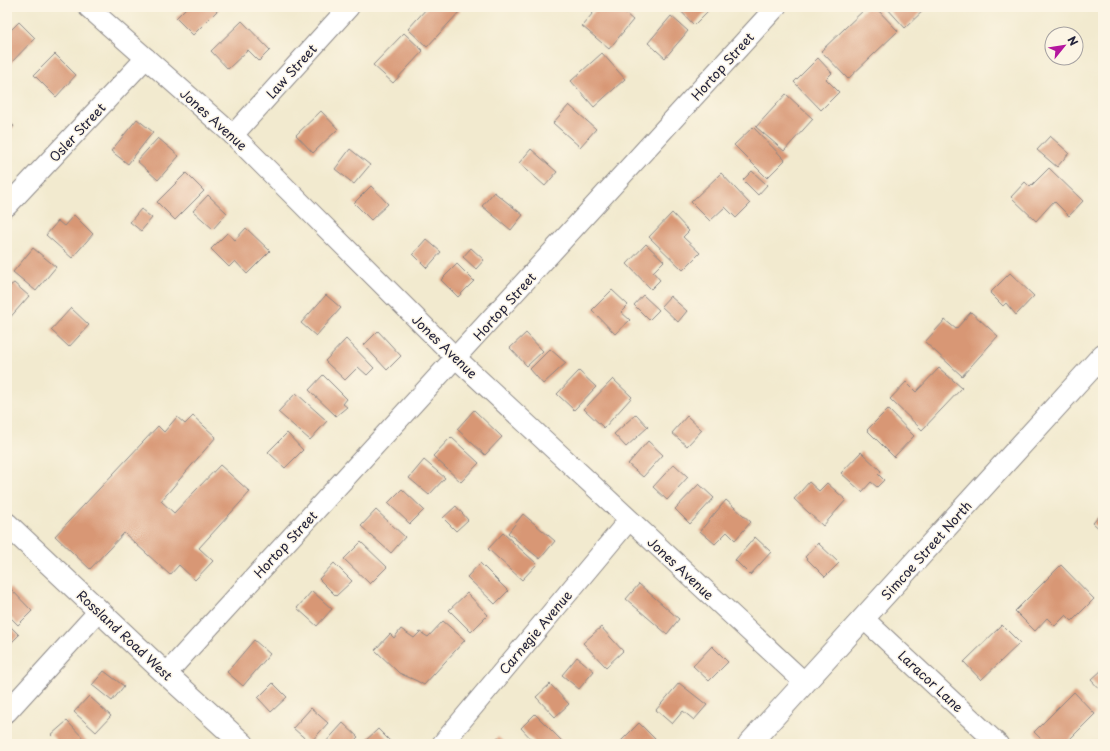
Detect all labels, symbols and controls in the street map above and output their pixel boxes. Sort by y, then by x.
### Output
north arrow [1044,26,1084,66]
street label: Hortop Street [686,28,758,104]
text: N [1064,33,1083,49]
street label: Law Street [261,40,321,102]
street label: Jones Avenue [176,84,252,154]
street label: Osler Street [45,98,109,166]
street label: Hortop Street [468,268,540,344]
street label: Jones Avenue [408,310,482,382]
street label: Simcoe Street North [876,496,976,604]
street label: Hortop Street [249,506,321,582]
street label: Jones Avenue [644,532,718,604]
street label: Rossland Road West [73,586,177,684]
street label: Carnegie Avenue [494,586,576,678]
street label: Laracor Lane [894,646,968,716]

